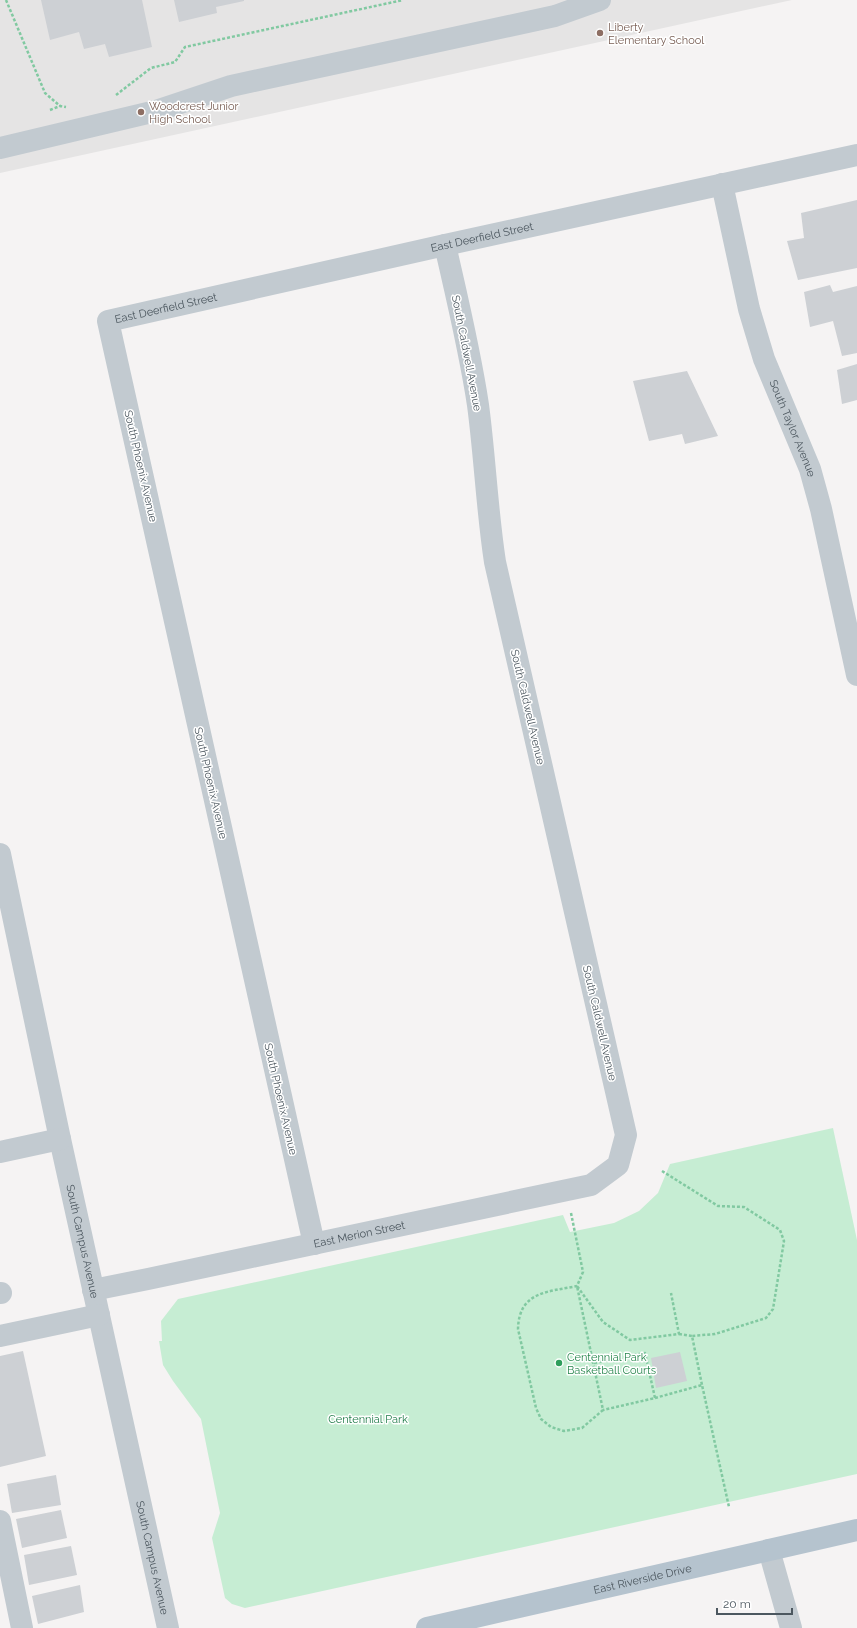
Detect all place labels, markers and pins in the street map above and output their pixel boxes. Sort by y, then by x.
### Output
place label: Liberty Elementary School [608,21,704,47]
marker: Liberty Elementary School [595,28,605,38]
place label: Woodcrest Junior High School [149,100,239,126]
marker: Woodcrest Junior High School [136,107,146,117]
place label: Centennial Park Basketball Courts [567,1351,656,1377]
marker: Centennial Park Basketball Courts [554,1358,564,1368]

